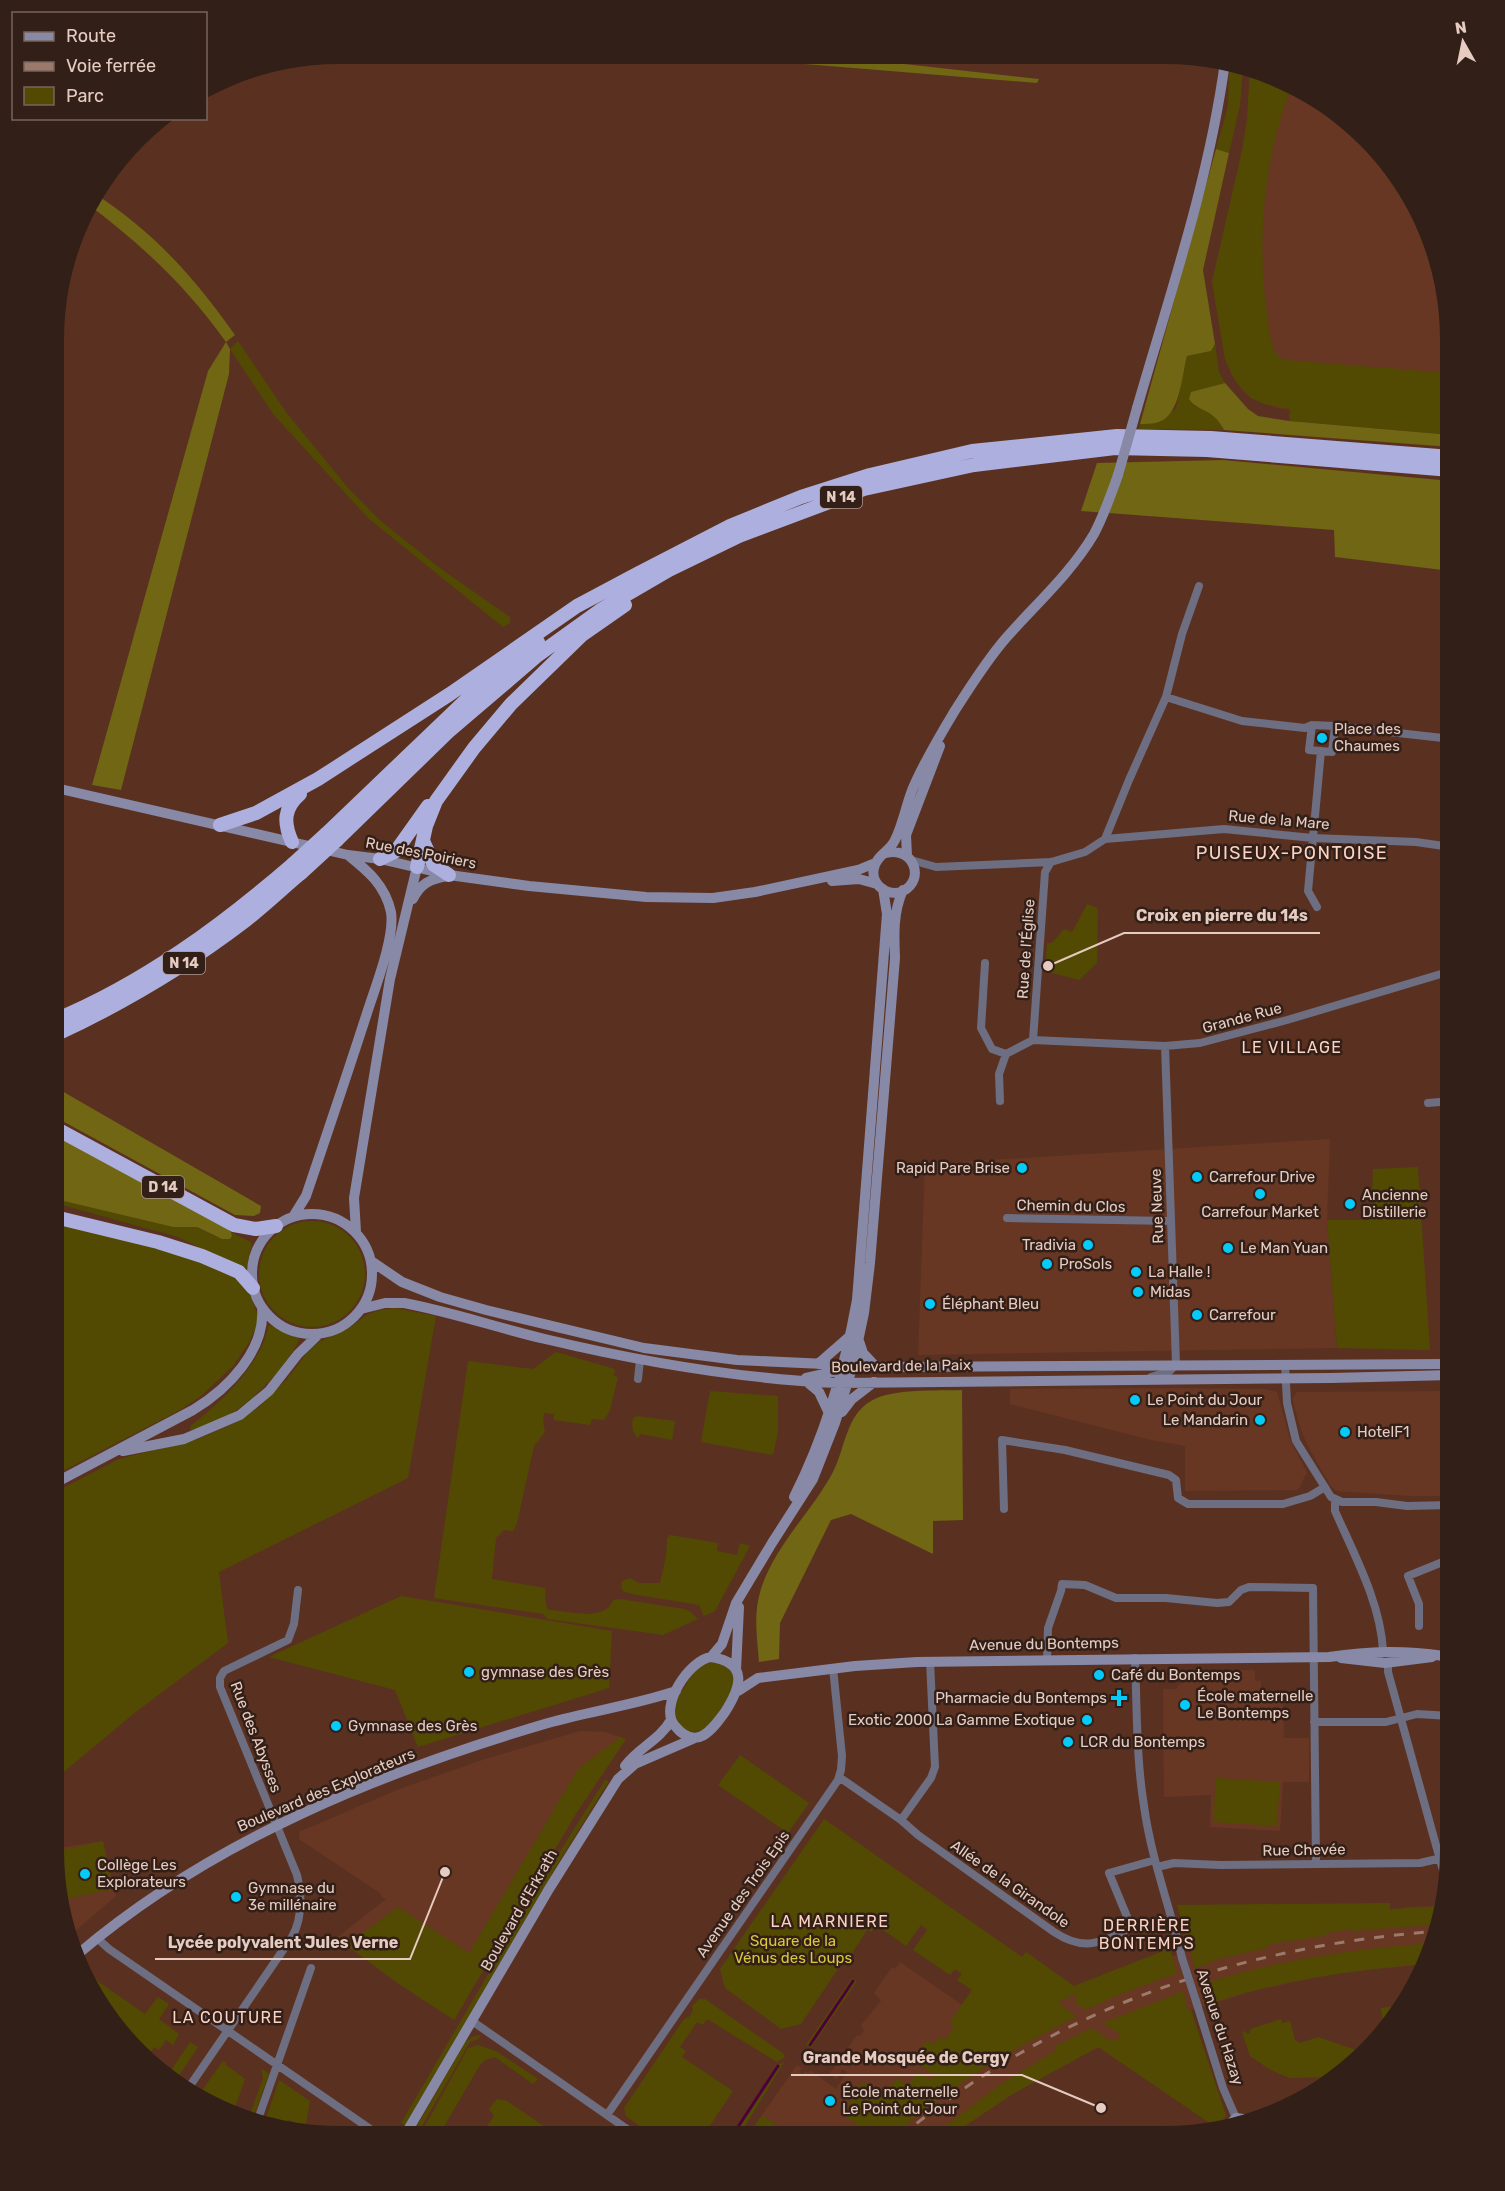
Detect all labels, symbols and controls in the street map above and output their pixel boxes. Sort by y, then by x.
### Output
legend [12,12,207,120]
north arrow [1433,12,1493,72]
text: N [1454,17,1468,38]
text: Route [66,25,116,47]
text: Voie ferrée [66,55,156,77]
text: Parc [66,85,104,107]
road number: N 14 [820,486,862,508]
place label: Place des Chaumes [1334,720,1401,755]
marker: Place des Chaumes [1315,731,1329,745]
street label: Rue de la Mare [1228,807,1330,833]
street label: Rue des Poiriers [364,833,478,873]
district label: PUISEUX-PONTOISE [1196,842,1388,864]
street label: Rue de l'Église [1014,898,1038,1000]
callout: Croix en pierre du 14s [1124,899,1320,933]
text: Croix en pierre du 14s [1136,906,1308,925]
road number: N 14 [163,952,205,974]
street label: Grande Rue [1200,999,1284,1037]
district label: LE VILLAGE [1241,1038,1343,1057]
place label: Rapid Pare Brise [896,1159,1010,1177]
marker: Rapid Pare Brise [1015,1161,1029,1175]
street label: Rue Neuve [1147,1168,1167,1244]
place label: Carrefour Drive [1209,1168,1315,1186]
marker: Carrefour Drive [1190,1170,1204,1184]
road number: D 14 [142,1176,184,1198]
place label: Ancienne Distillerie [1362,1186,1428,1221]
marker: Carrefour Market [1253,1187,1267,1201]
street label: Chemin du Clos [1016,1196,1126,1216]
marker: Ancienne Distillerie [1343,1197,1357,1211]
place label: Carrefour Market [1201,1203,1319,1221]
place label: Tradivia [1022,1236,1076,1254]
marker: Tradivia [1081,1238,1095,1252]
place label: Le Man Yuan [1240,1239,1328,1257]
marker: Le Man Yuan [1221,1241,1235,1255]
place label: ProSols [1059,1255,1112,1273]
marker: ProSols [1040,1257,1054,1271]
place label: La Halle ! [1148,1263,1210,1281]
marker: La Halle ! [1129,1265,1143,1279]
place label: Midas [1150,1283,1191,1301]
marker: Midas [1131,1285,1145,1299]
place label: Éléphant Bleu [942,1295,1039,1313]
marker: Éléphant Bleu [923,1297,937,1311]
place label: Carrefour [1209,1306,1276,1324]
marker: Carrefour [1190,1308,1204,1322]
street label: Boulevard de la Paix [831,1356,971,1376]
place label: Le Point du Jour [1147,1391,1262,1409]
marker: Le Point du Jour [1128,1393,1142,1407]
place label: Le Mandarin [1163,1411,1248,1429]
marker: Le Mandarin [1253,1413,1267,1427]
place label: HotelF1 [1357,1423,1409,1441]
marker: HotelF1 [1338,1425,1352,1439]
street label: Avenue du Bontemps [969,1634,1119,1654]
place label: gymnase des Grès [481,1663,609,1681]
marker: gymnase des Grès [462,1665,476,1679]
place label: Café du Bontemps [1111,1666,1241,1684]
marker: Café du Bontemps [1092,1668,1106,1682]
street label: Rue des Abysses [227,1679,286,1795]
place label: École maternelle Le Bontemps [1197,1687,1313,1722]
place label: Pharmacie du Bontemps [935,1689,1107,1707]
marker: Pharmacie du Bontemps [1112,1691,1126,1705]
marker: École maternelle Le Bontemps [1178,1698,1192,1712]
place label: Exotic 2000 La Gamme Exotique [848,1711,1075,1729]
marker: Exotic 2000 La Gamme Exotique [1080,1713,1094,1727]
place label: Gymnase des Grès [348,1717,478,1735]
marker: Gymnase des Grès [329,1719,343,1733]
place label: LCR du Bontemps [1080,1733,1206,1751]
marker: LCR du Bontemps [1061,1735,1075,1749]
street label: Boulevard des Explorateurs [234,1744,418,1836]
street label: Avenue des Trois Epis [692,1827,794,1961]
street label: Allée de la Girandole [947,1836,1073,1932]
street label: Rue Chevée [1262,1840,1346,1860]
street label: Boulevard d'Erkrath [477,1846,561,1974]
place label: Collège Les Explorateurs [97,1856,186,1891]
marker: Collège Les Explorateurs [78,1867,92,1881]
place label: Gymnase du 3e millénaire [248,1879,337,1914]
marker: Gymnase du 3e millénaire [229,1890,243,1904]
district label: LA MARNIERE [771,1912,890,1931]
district label: DERRIÈRE BONTEMPS [1099,1916,1195,1953]
callout: Lycée polyvalent Jules Verne [155,1925,410,1959]
park label: Square de la Vénus des Loups [734,1932,852,1967]
text: Lycée polyvalent Jules Verne [168,1933,398,1952]
street label: Avenue du Hazay [1193,1967,1247,2087]
district label: LA COUTURE [172,2008,284,2027]
callout: Grande Mosquée de Cergy [791,2041,1022,2075]
text: Grande Mosquée de Cergy [803,2048,1010,2067]
place label: École maternelle Le Point du Jour [842,2083,958,2118]
marker: École maternelle Le Point du Jour [823,2094,837,2108]

